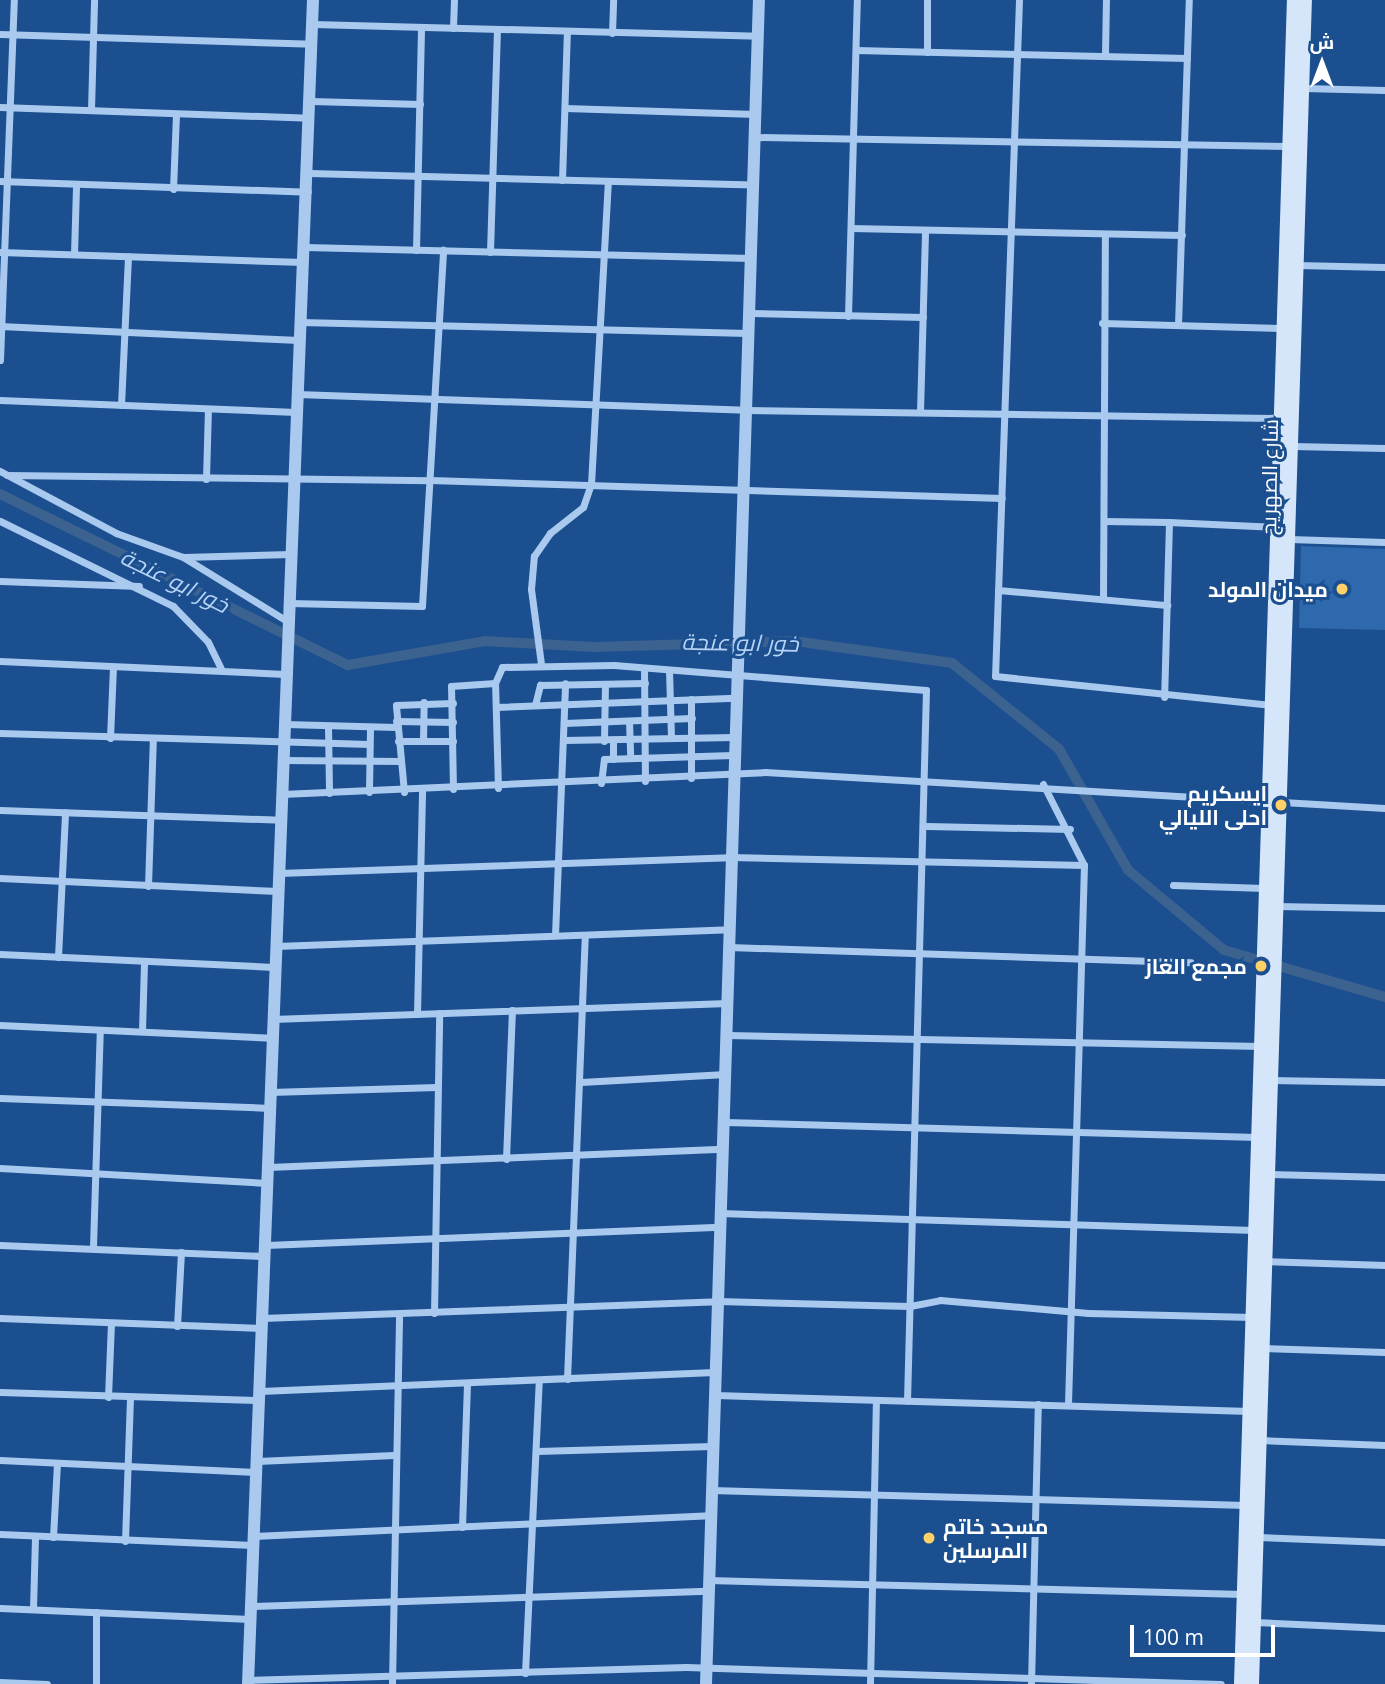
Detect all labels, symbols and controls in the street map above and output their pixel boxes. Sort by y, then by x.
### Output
north arrow [1287,28,1357,98]
text: ش [1310,29,1334,55]
street label: شارع الصهريج [1255,419,1283,535]
water label: خور ابو عنجة [116,542,234,618]
place label: ميدان المولد [1208,576,1328,602]
marker: ميدان المولد [1334,581,1350,597]
water label: خور ابو عنجة [681,627,799,657]
place label: ايسكريم احلى الليالي [1159,780,1267,830]
marker: ايسكريم احلى الليالي [1273,797,1289,813]
place label: مجمع الغاز [1145,953,1247,979]
marker: مجمع الغاز [1253,958,1269,974]
place label: مسجد خاتم المرسلين [943,1513,1048,1563]
marker: مسجد خاتم المرسلين [921,1530,937,1546]
scale bar [1133,1610,1278,1654]
text: 100 m [1143,1623,1204,1651]

